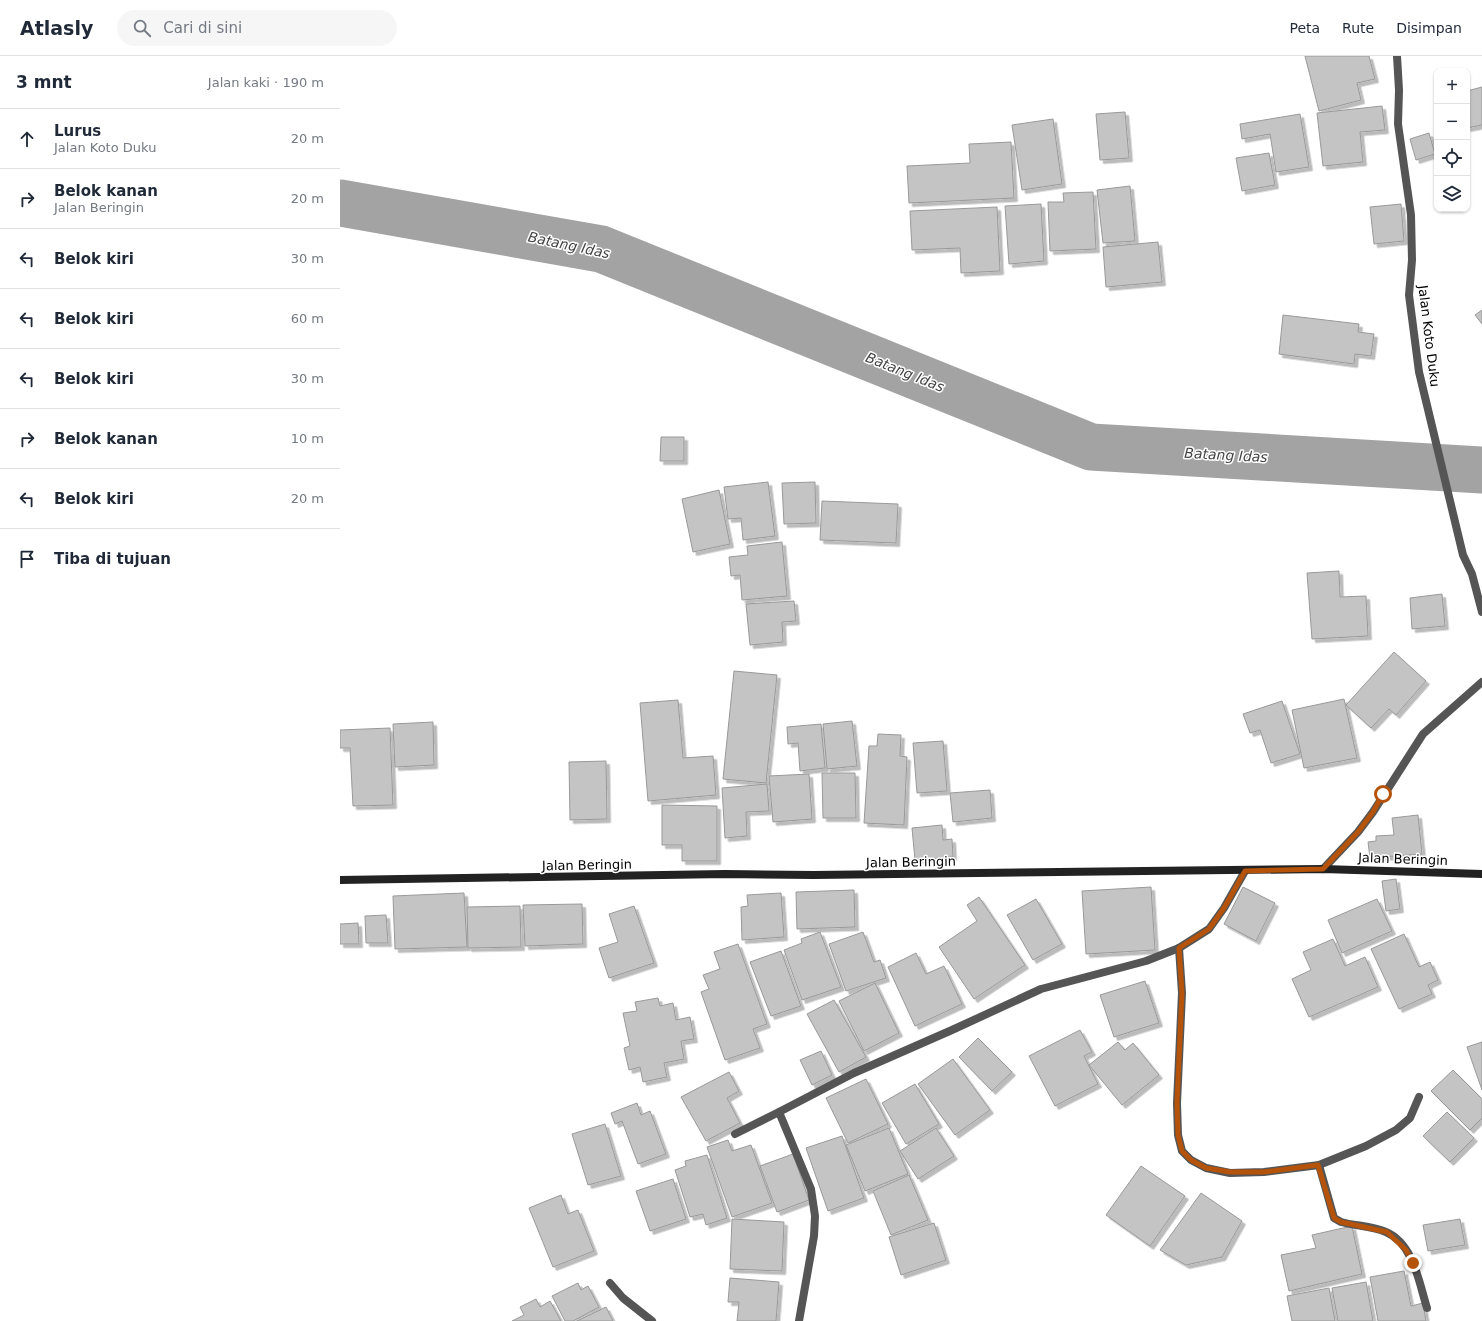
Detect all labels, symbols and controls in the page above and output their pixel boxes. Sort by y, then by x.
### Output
search box [117,10,397,46]
text: Atlasly [20,17,93,39]
icon: search [131,17,153,39]
text: Cari di sini [163,19,242,37]
text: Peta [1289,20,1320,36]
text: Rute [1342,20,1374,36]
text: Disimpan [1396,20,1462,36]
map controls [1434,68,1470,212]
button: + [1434,68,1470,104]
text: 3 mnt [16,72,72,92]
text: Jalan kaki · 190 m [208,75,324,90]
button: − [1434,104,1470,140]
text: Lurus [54,122,101,140]
icon: ahead [16,128,38,150]
text: 20 m [291,131,324,146]
text: Jalan Koto Duku [54,140,156,155]
button: locate [1434,140,1470,176]
button: layers [1434,176,1470,212]
text: Belok kanan [54,182,158,200]
icon: right [16,188,38,210]
text: 20 m [291,191,324,206]
text: Jalan Beringin [54,200,144,215]
water label: Batang Idas [527,229,611,261]
icon: left [16,248,38,270]
text: Belok kiri [54,250,134,268]
text: 30 m [291,251,324,266]
street label: Jalan Koto Duku [1415,283,1443,388]
icon: left [16,308,38,330]
text: Belok kiri [54,310,134,328]
text: 60 m [291,311,324,326]
water label: Batang Idas [863,349,947,395]
icon: left [16,368,38,390]
text: Belok kiri [54,370,134,388]
text: 30 m [291,371,324,386]
icon: right [16,428,38,450]
text: Belok kanan [54,430,158,448]
text: 10 m [291,431,324,446]
water label: Batang Idas [1184,445,1268,465]
icon: left [16,488,38,510]
text: Belok kiri [54,490,134,508]
text: 20 m [291,491,324,506]
icon: arrive [16,548,38,570]
text: Tiba di tujuan [54,550,171,568]
route start [1374,785,1392,803]
street label: Jalan Beringin [1357,850,1448,868]
street label: Jalan Beringin [865,854,956,870]
street label: Jalan Beringin [541,857,632,873]
route end [1404,1254,1422,1272]

